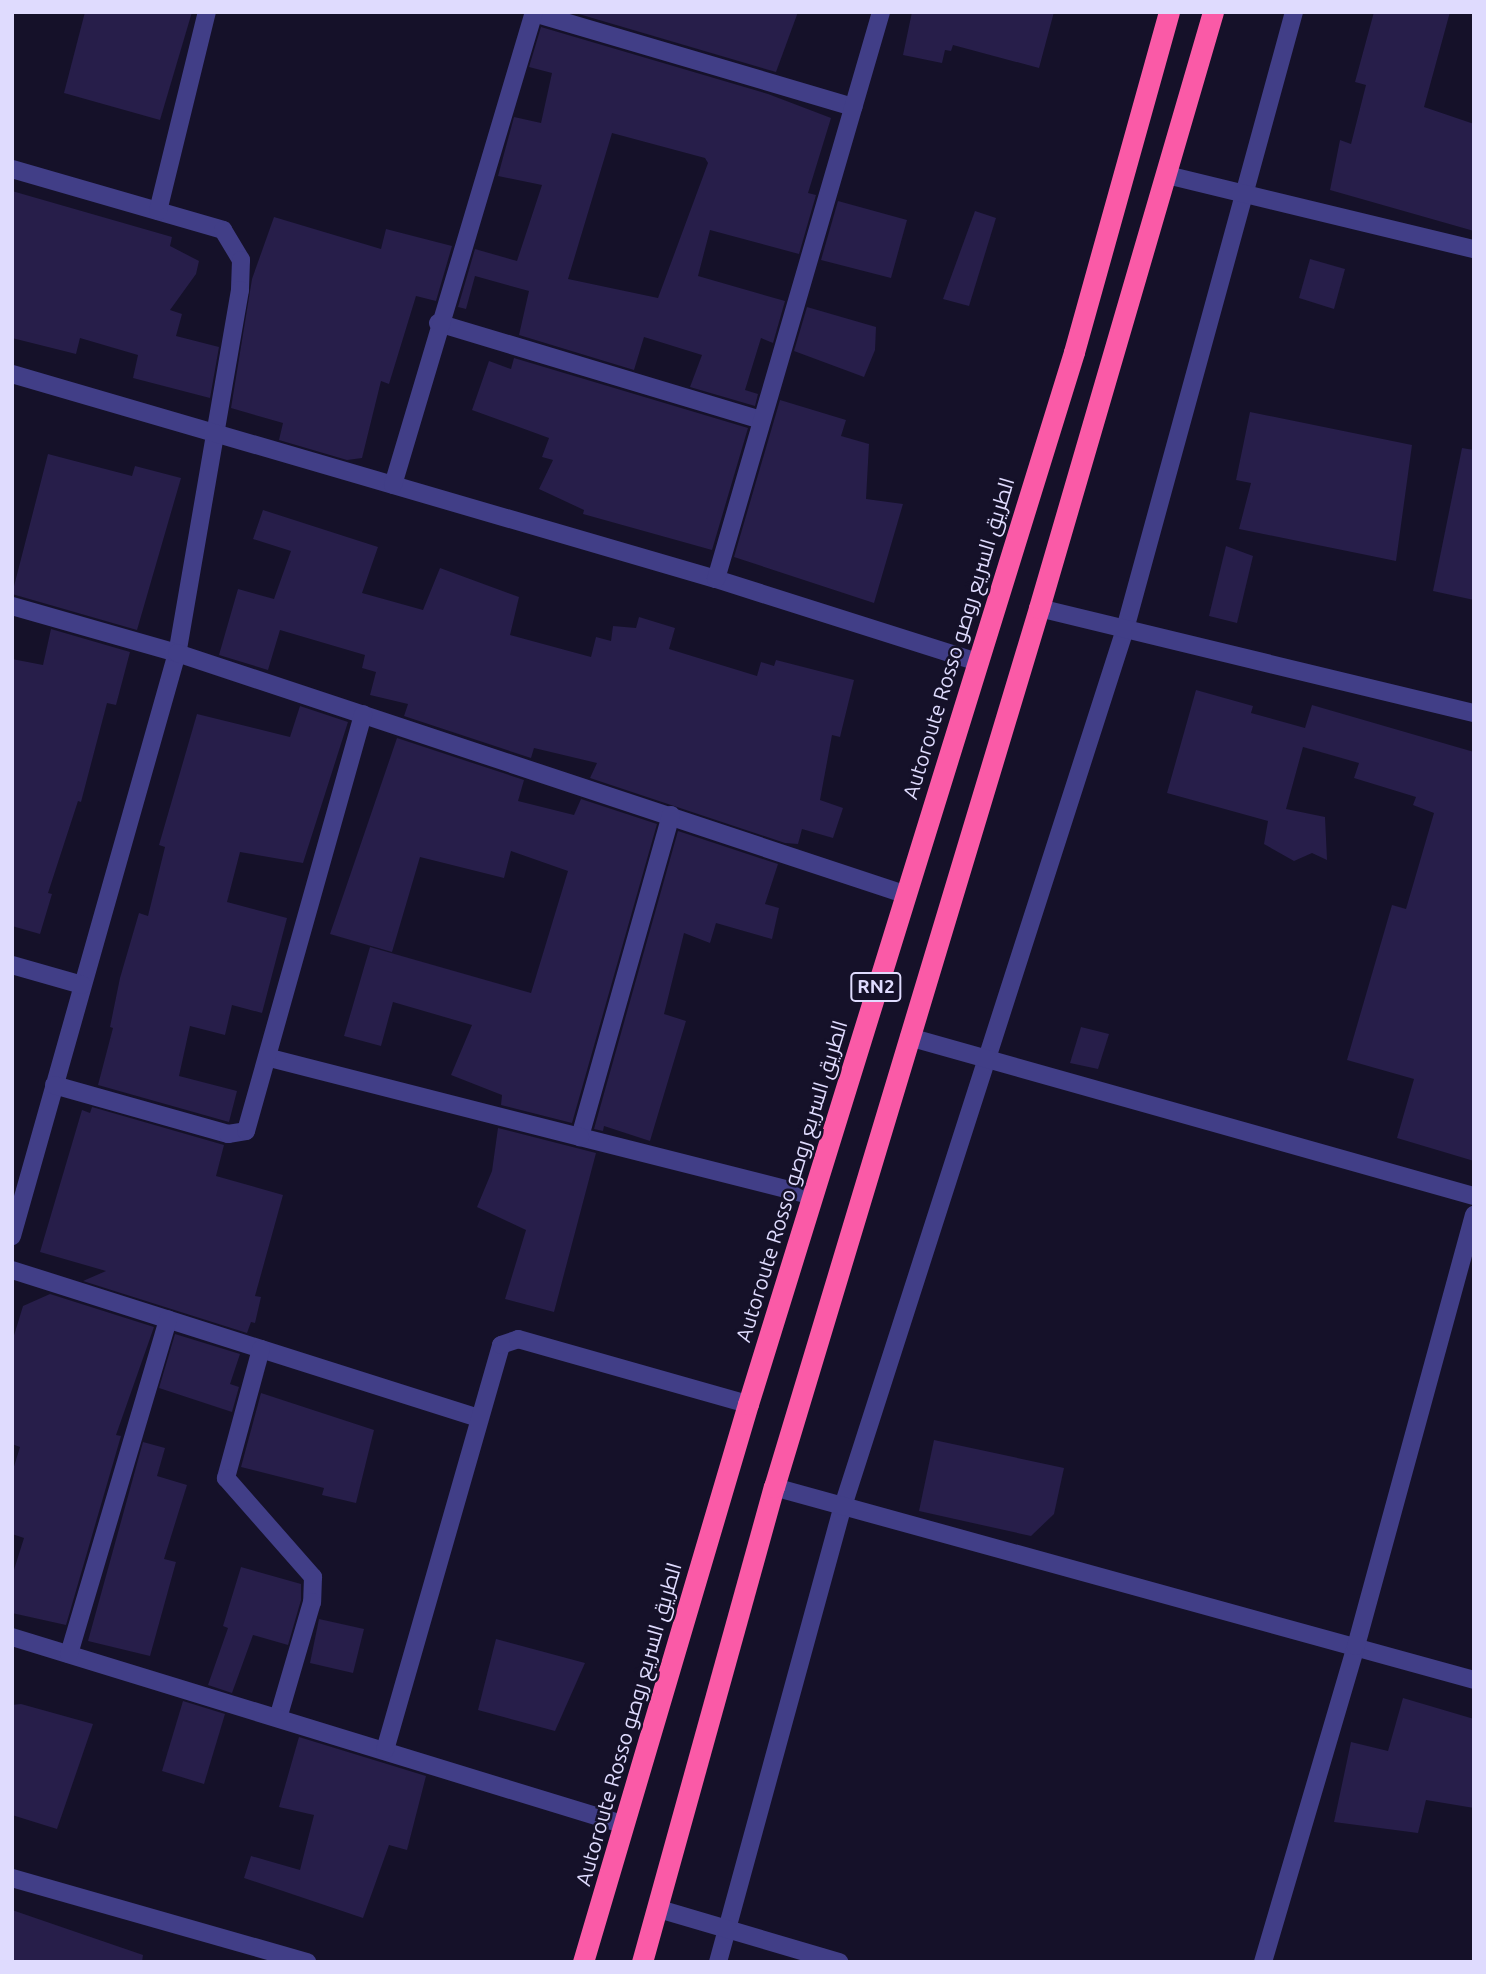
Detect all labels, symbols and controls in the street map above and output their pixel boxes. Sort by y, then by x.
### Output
street label: Autoroute Rosso الطريق السريع روصو [897,474,1019,802]
road number: RN2 [850,972,902,1002]
street label: Autoroute Rosso الطريق السريع روصو [730,1017,852,1345]
street label: Autoroute Rosso الطريق السريع روصو [570,1559,686,1889]

